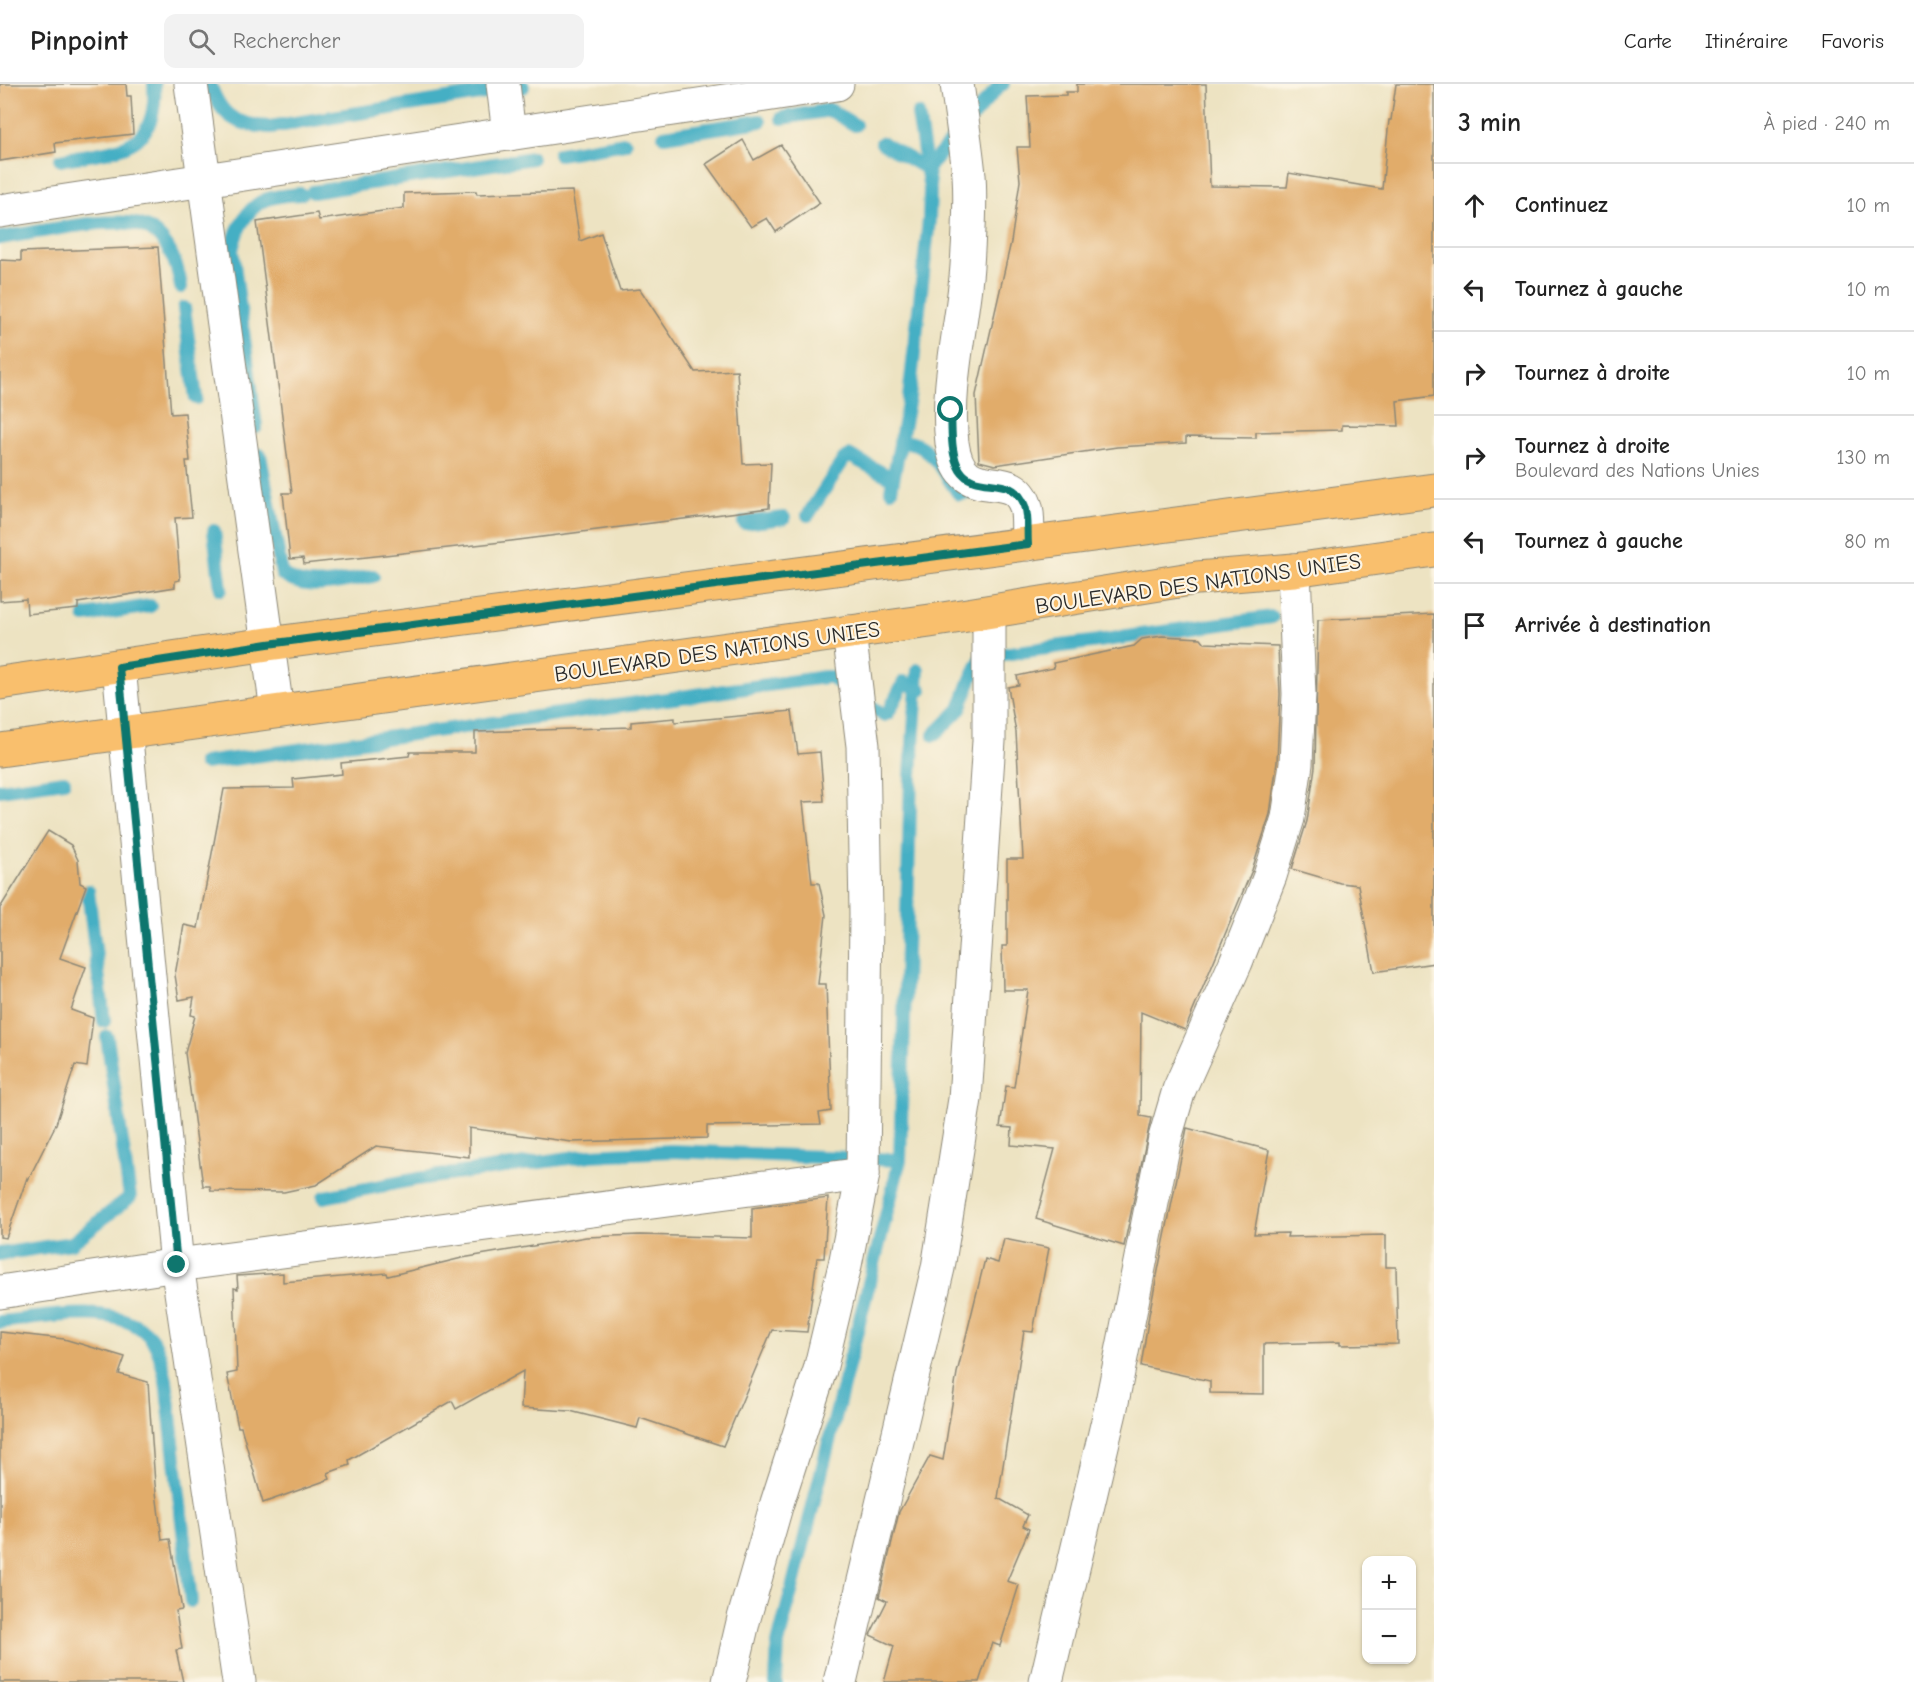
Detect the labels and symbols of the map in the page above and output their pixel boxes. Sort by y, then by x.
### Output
route start [937,396,963,422]
street label: BOULEVARD DES NATIONS UNIES [1034,548,1362,620]
street label: BOULEVARD DES NATIONS UNIES [553,616,881,688]
route end [163,1251,189,1277]

